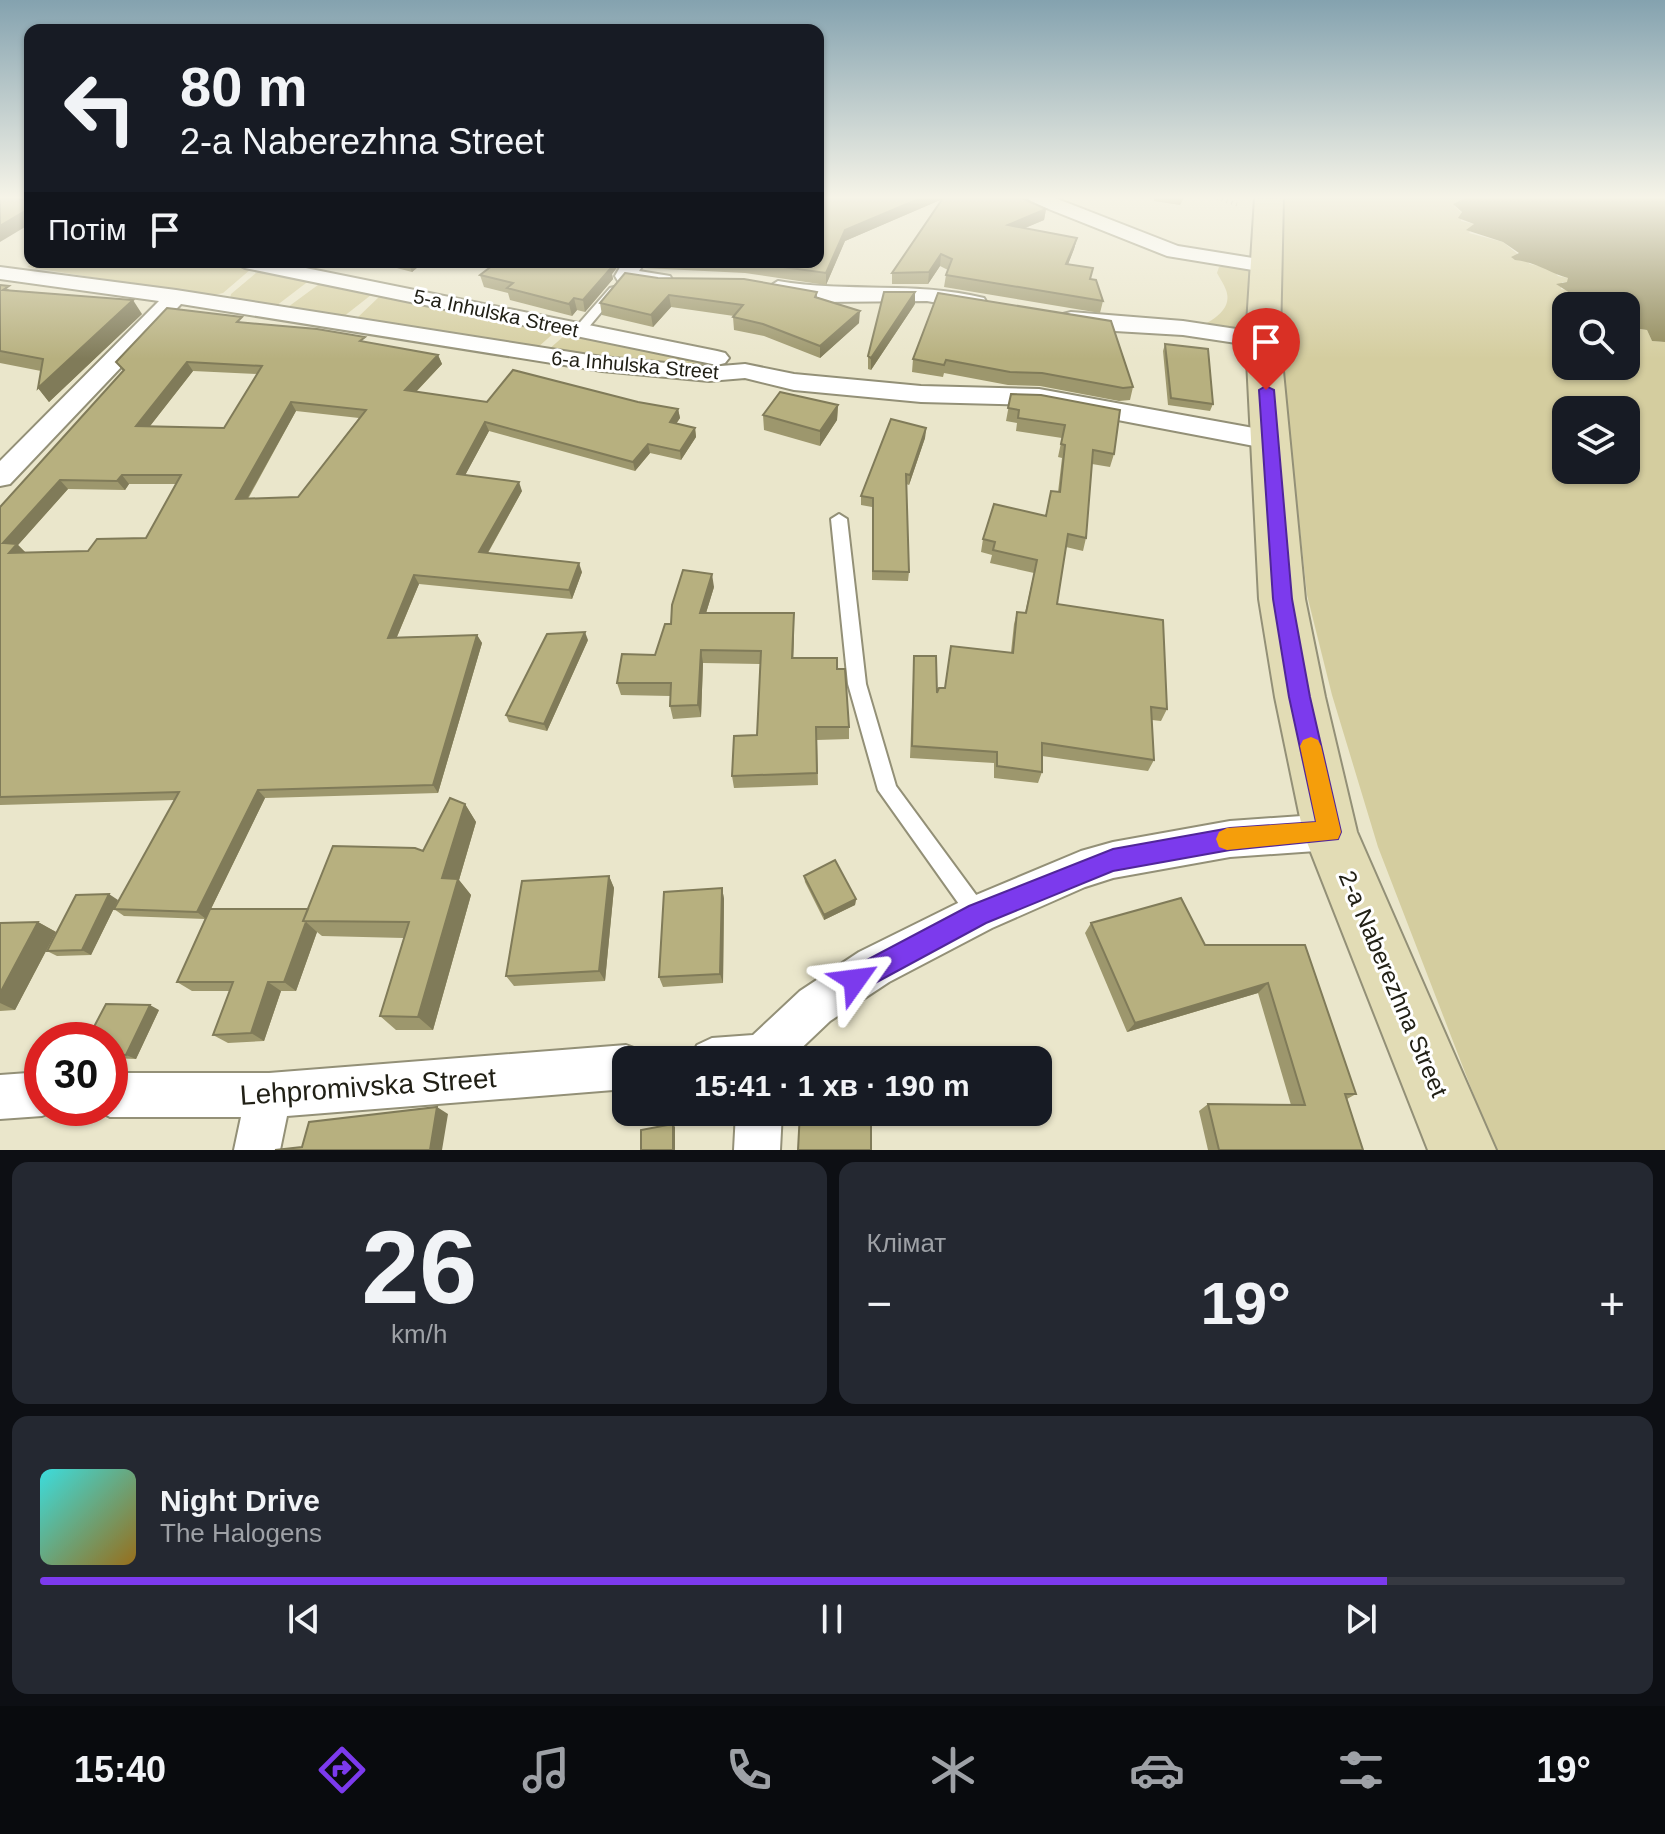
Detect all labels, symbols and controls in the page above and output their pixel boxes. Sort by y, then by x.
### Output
text: 80 m [180,55,308,118]
icon: left [48,56,152,160]
text: 2-a Naberezhna Street [180,121,544,162]
icon: arrive [143,208,187,252]
text: Потім [48,213,127,246]
street label: 5-a Inhulska Street [412,285,581,341]
map controls [1552,292,1640,484]
button: search [1552,292,1640,380]
pin [1232,308,1300,390]
icon: arrive [1244,320,1288,364]
street label: 6-a Inhulska Street [550,347,720,383]
button: layers [1552,396,1640,484]
street label: 2-a Naberezhna Street [1334,867,1453,1101]
position arrow [813,938,897,1022]
speed limit sign: 30 [24,1022,128,1126]
street label: Lehpromivska Street [239,1062,497,1111]
text: 15:41 · 1 хв · 190 m [694,1069,970,1102]
text: 26 [361,1209,477,1325]
text: Клімат [867,1228,946,1258]
text: 19° [1200,1270,1291,1337]
text: − [867,1279,892,1328]
text: + [1599,1279,1625,1328]
text: km/h [391,1319,447,1349]
text: Night Drive [160,1484,320,1517]
text: The Halogens [160,1518,322,1548]
icon: previous [282,1597,326,1641]
icon: pause [810,1597,854,1641]
icon: next [1339,1597,1383,1641]
icon: directions [314,1742,370,1798]
icon: music [518,1742,574,1798]
icon: phone [721,1742,777,1798]
icon: climate [925,1742,981,1798]
icon: car [1129,1742,1185,1798]
icon: filters [1333,1742,1389,1798]
text: 15:40 [74,1749,166,1790]
text: 19° [1537,1749,1591,1790]

